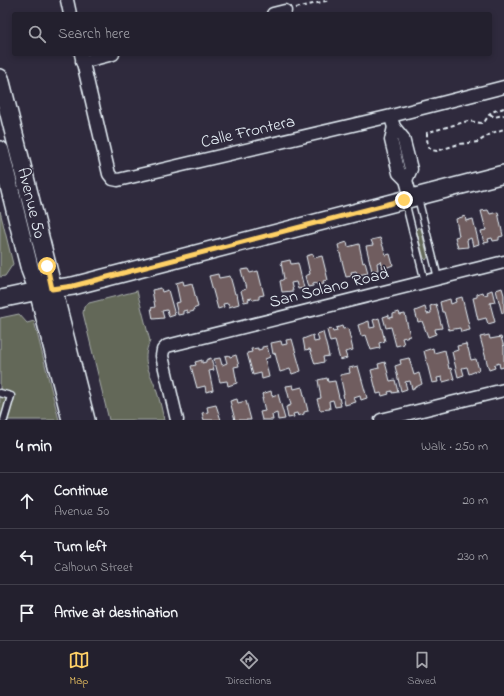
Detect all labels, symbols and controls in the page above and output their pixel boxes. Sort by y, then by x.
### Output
search box [12,12,492,56]
icon: search [26,23,48,45]
text: Search here [58,23,130,45]
street label: Calle Frontera [198,109,298,155]
street label: Avenue 50 [10,165,52,241]
route end [395,191,413,209]
route start [38,257,56,275]
street label: San Solano Road [267,261,392,315]
text: 4 min [16,434,52,459]
text: Walk · 250 m [421,437,488,456]
text: Continue [54,480,108,502]
icon: ahead [16,490,38,512]
text: 20 m [463,491,488,510]
text: Avenue 50 [54,502,109,521]
text: Turn left [54,536,107,558]
icon: left [16,546,38,568]
text: 230 m [457,547,488,566]
text: Calhoun Street [54,558,133,577]
icon: arrive [16,602,38,624]
text: Arrive at destination [54,602,178,624]
tab: Map [68,649,90,689]
tab: Directions [226,649,271,689]
tab: Saved [407,649,436,689]

